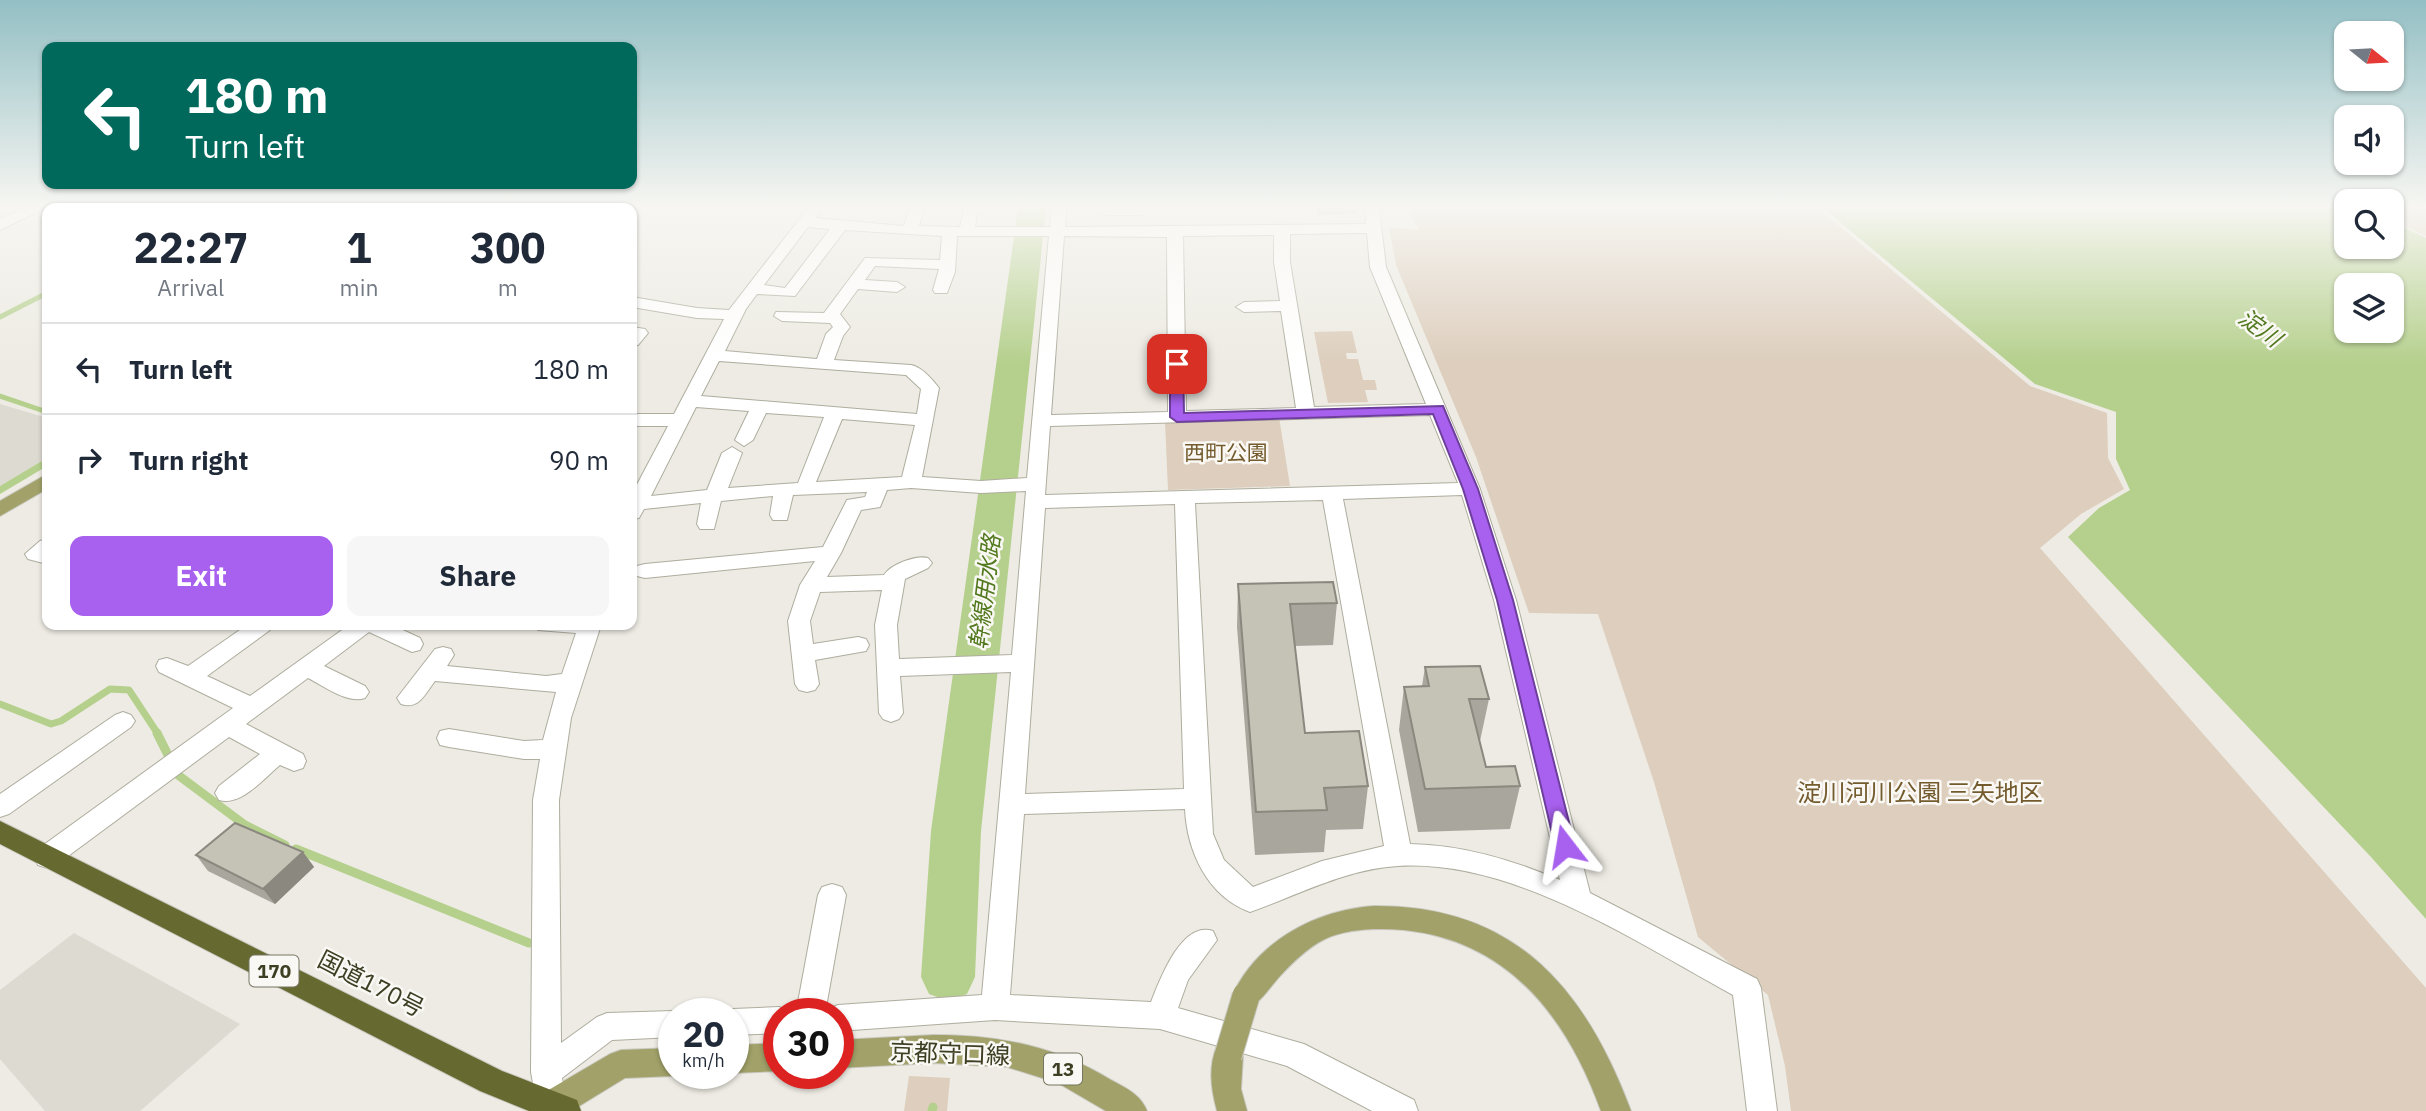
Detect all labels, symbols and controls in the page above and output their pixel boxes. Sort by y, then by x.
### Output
north arrow [2334,21,2404,91]
map controls [2334,21,2404,343]
text: 180 m [185,63,329,126]
icon: left [70,70,161,161]
button: sound [2334,105,2404,175]
text: Turn left [185,125,305,167]
button: search [2334,189,2404,259]
text: 22:27 [133,220,248,275]
text: 1 [346,220,372,275]
text: 300 [470,220,546,275]
text: Arrival [157,272,224,302]
text: min [340,272,378,302]
text: m [498,272,518,302]
button: layers [2334,273,2404,343]
water label: 淀川 [2233,302,2290,355]
pin [1147,334,1207,394]
icon: arrive [1158,345,1196,383]
icon: left [70,350,108,388]
text: Turn left [129,352,232,386]
text: 180 m [533,352,609,386]
park label: 西町公園 [1184,438,1268,466]
icon: right [70,441,108,479]
text: Turn right [129,443,248,477]
text: 90 m [549,443,609,477]
water label: 幹線用水路 [962,531,1006,651]
button: Exit [70,536,333,616]
button: Share [347,536,609,616]
park label: 淀川河川公園 三矢地区 [1797,776,2043,808]
position arrow [1528,809,1602,883]
street label: 国道170号 [313,943,430,1024]
road number: 170 [250,956,298,987]
speed limit sign: 30 [763,998,854,1089]
text: 20 [682,1011,725,1057]
street label: 京都守口線 [890,1035,1011,1071]
text: km/h [682,1049,725,1072]
road number: 13 [1044,1054,1082,1084]

